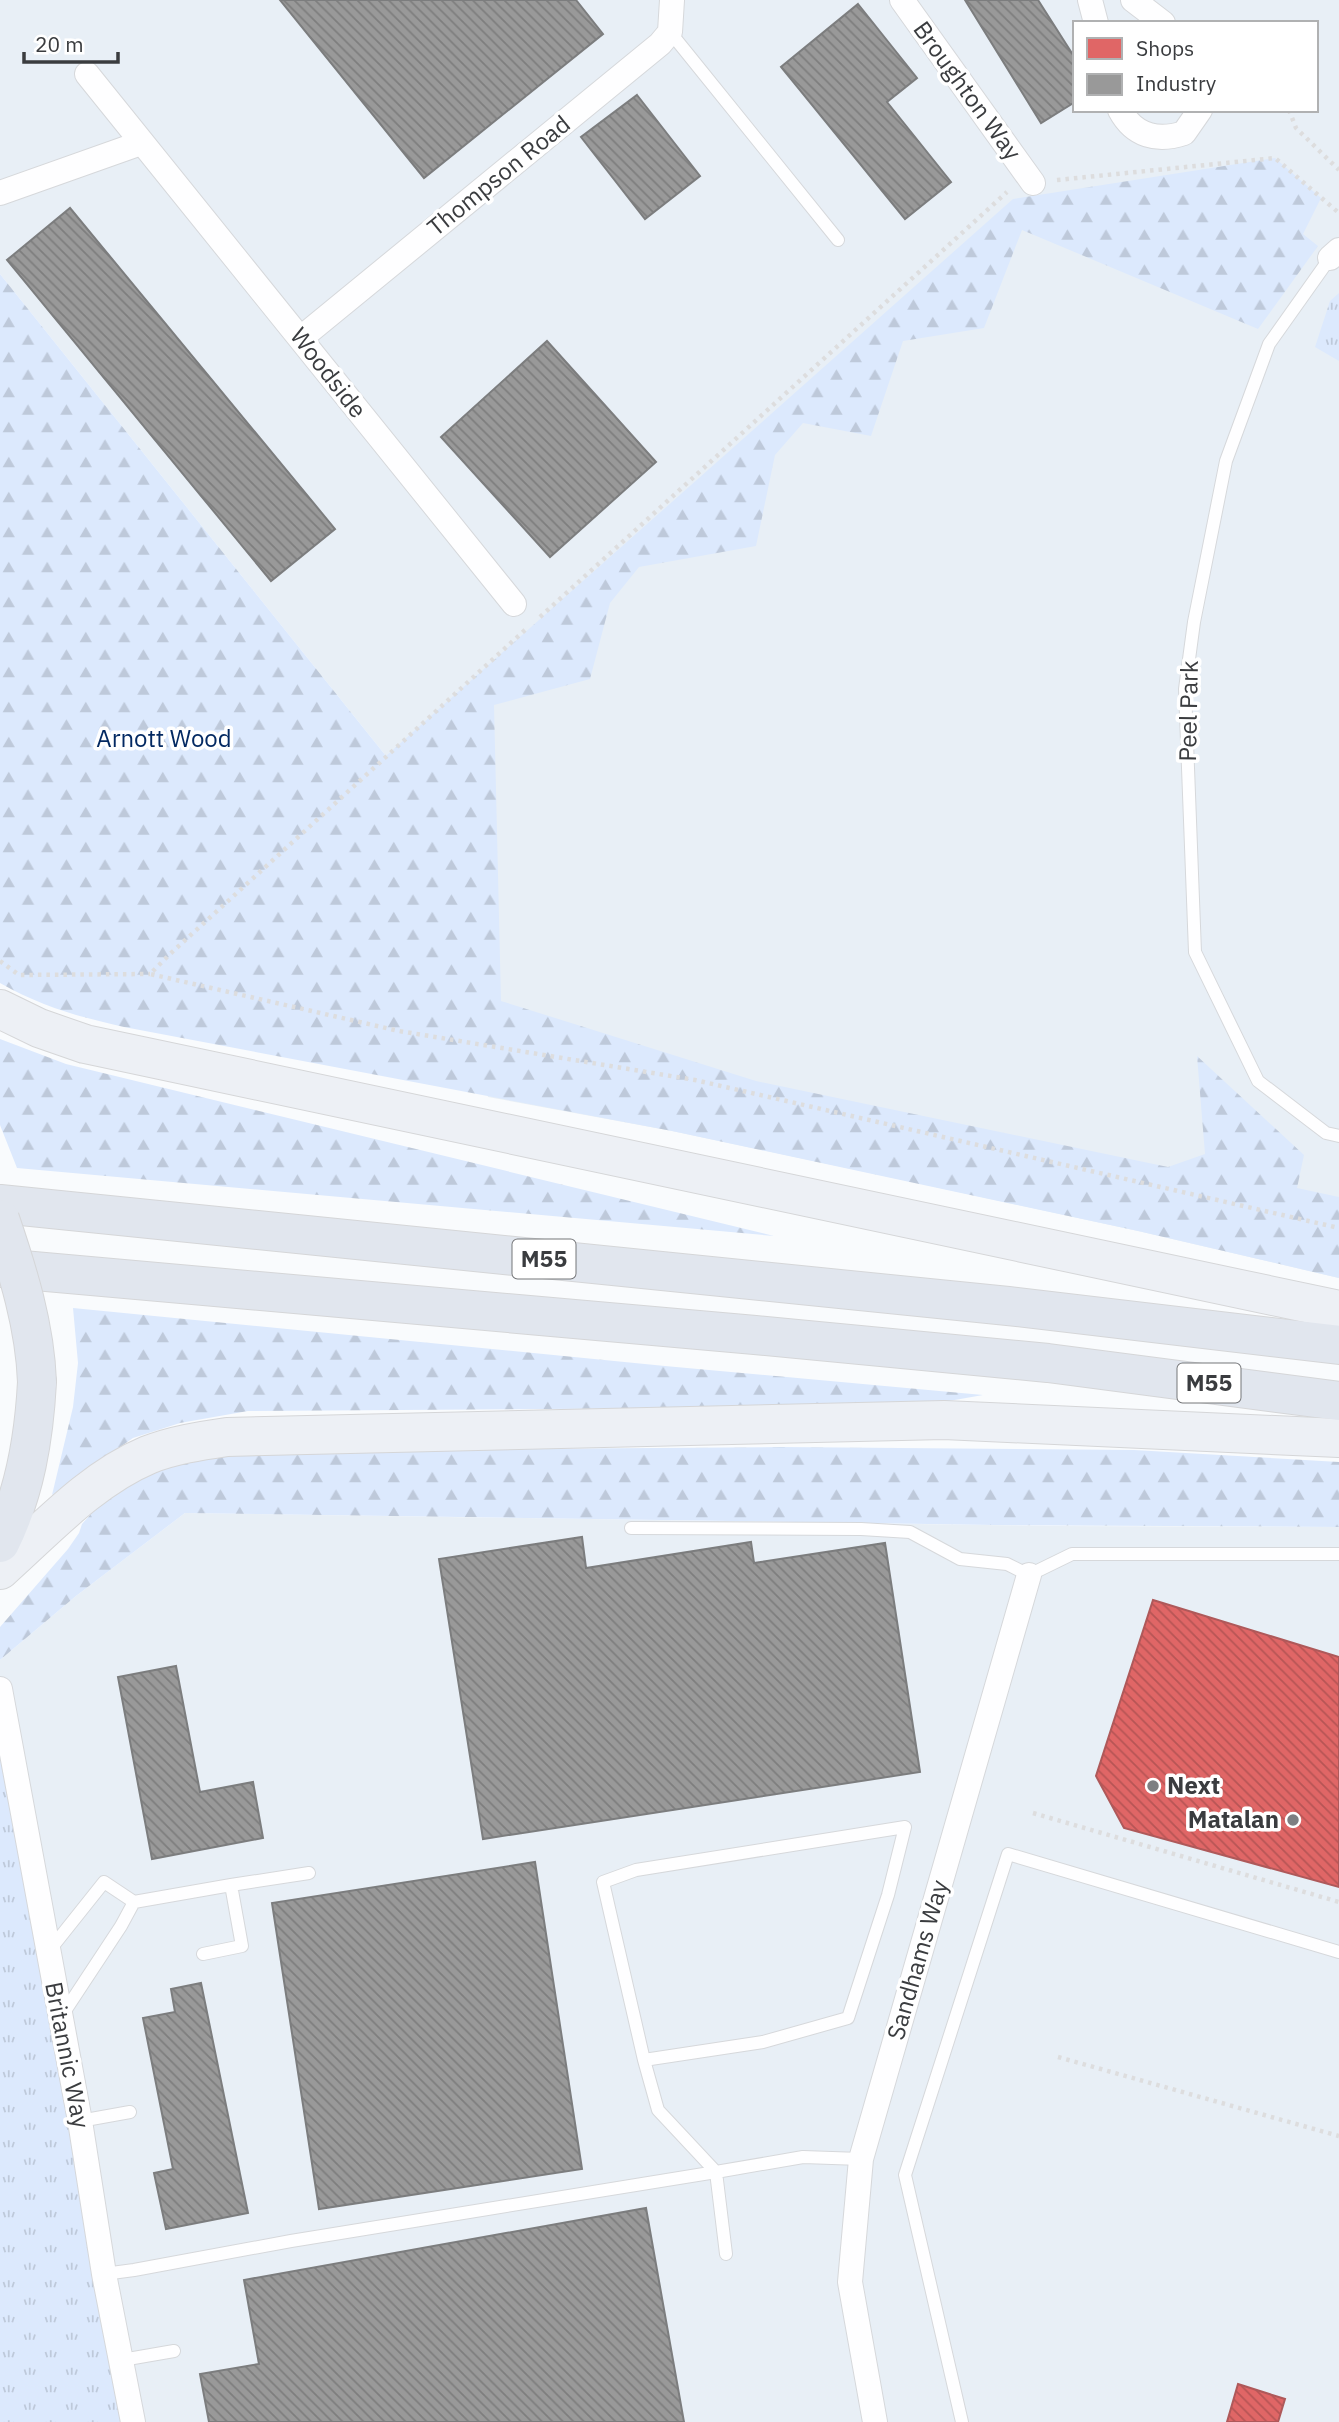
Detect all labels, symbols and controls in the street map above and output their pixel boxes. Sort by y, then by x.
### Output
street label: Broughton Way [906,14,1029,166]
scale bar [24,21,119,65]
legend [1073,21,1318,112]
text: 20 m [35,30,84,58]
text: Shops [1136,34,1194,62]
text: Industry [1136,69,1217,97]
street label: Thompson Road [420,108,577,243]
street label: Woodside [283,321,374,424]
street label: Peel Park [1171,660,1205,762]
park label: Arnott Wood [96,722,232,754]
road number: M55 [512,1240,576,1278]
road number: M55 [1178,1364,1240,1402]
place label: Next [1167,1769,1220,1801]
marker: Next [1145,1778,1161,1794]
place label: Matalan [1188,1803,1279,1835]
marker: Matalan [1285,1812,1301,1828]
street label: Sandhams Way [879,1876,955,2043]
street label: Britannic Way [38,1979,98,2131]

